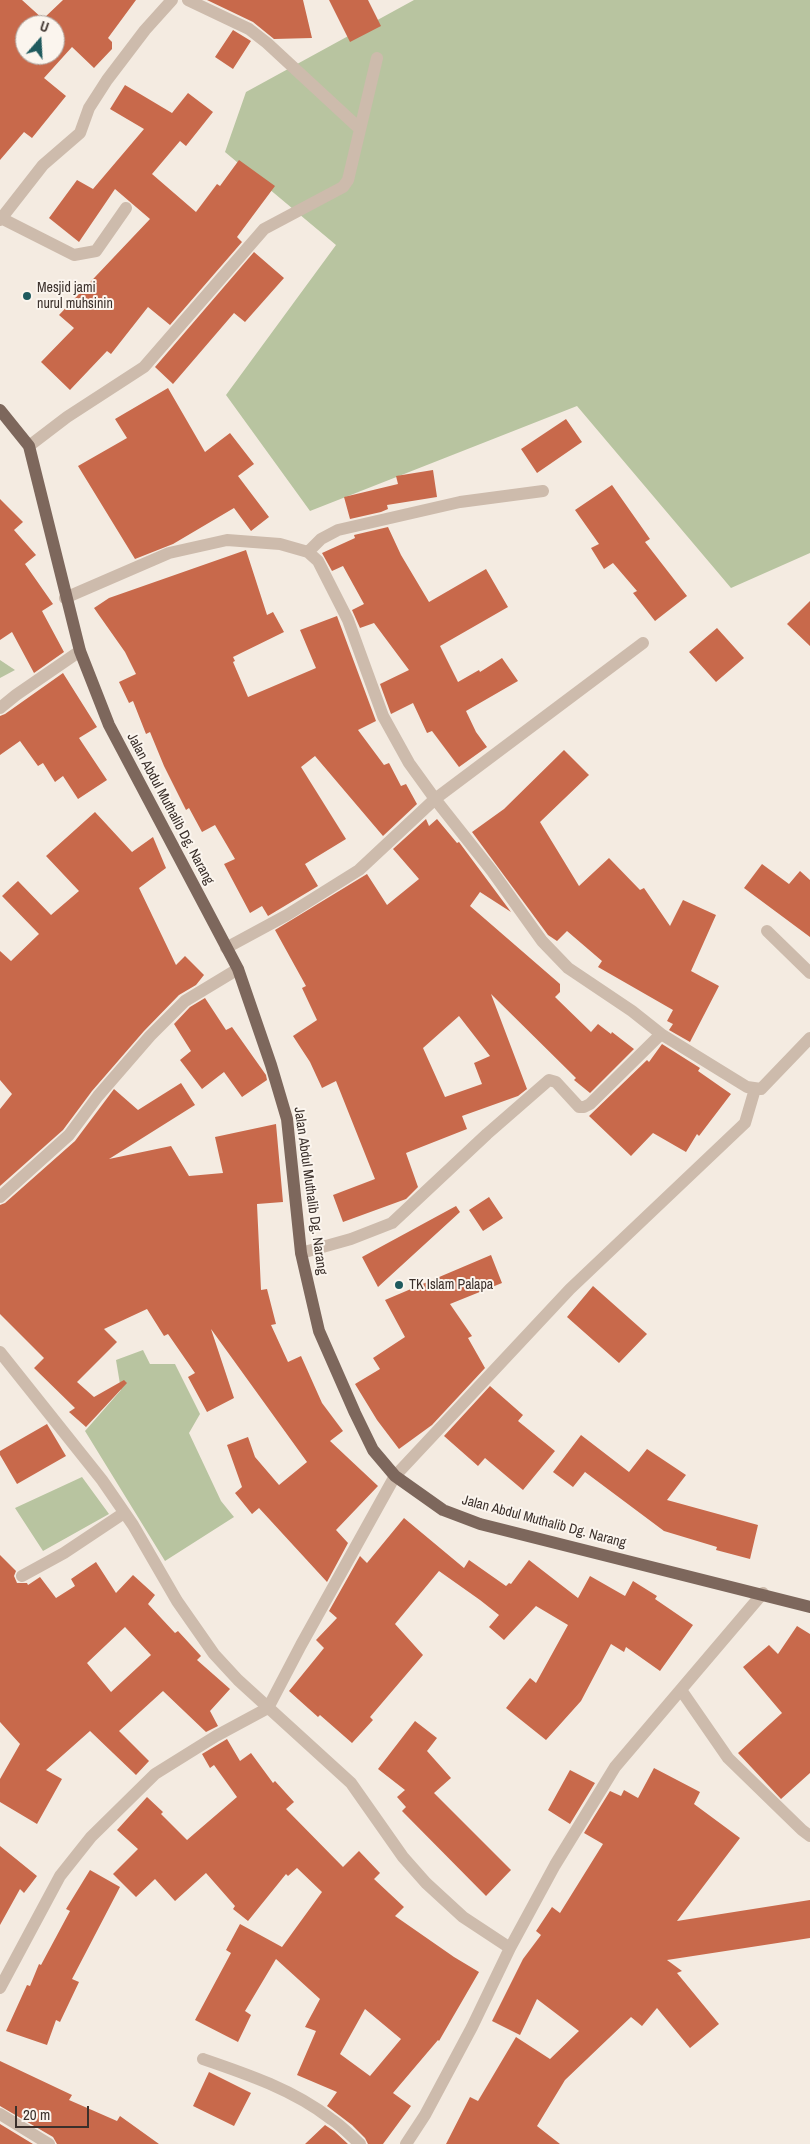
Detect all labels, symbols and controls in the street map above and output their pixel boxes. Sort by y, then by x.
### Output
north arrow [15,15,65,65]
text: U [38,17,51,37]
place label: Mesjid jami nurul muhsinin [37,280,113,312]
marker: Mesjid jami nurul muhsinin [21,290,33,302]
street label: Jalan Abdul Muthalib Dg. Narang [123,730,217,888]
street label: Jalan Abdul Muthalib Dg. Narang [290,1106,330,1276]
place label: TK Islam Palapa [409,1277,493,1293]
marker: TK Islam Palapa [393,1279,405,1291]
street label: Jalan Abdul Muthalib Dg. Narang [460,1492,628,1552]
scale bar [18,2096,91,2128]
text: 20 m [23,2104,50,2125]

